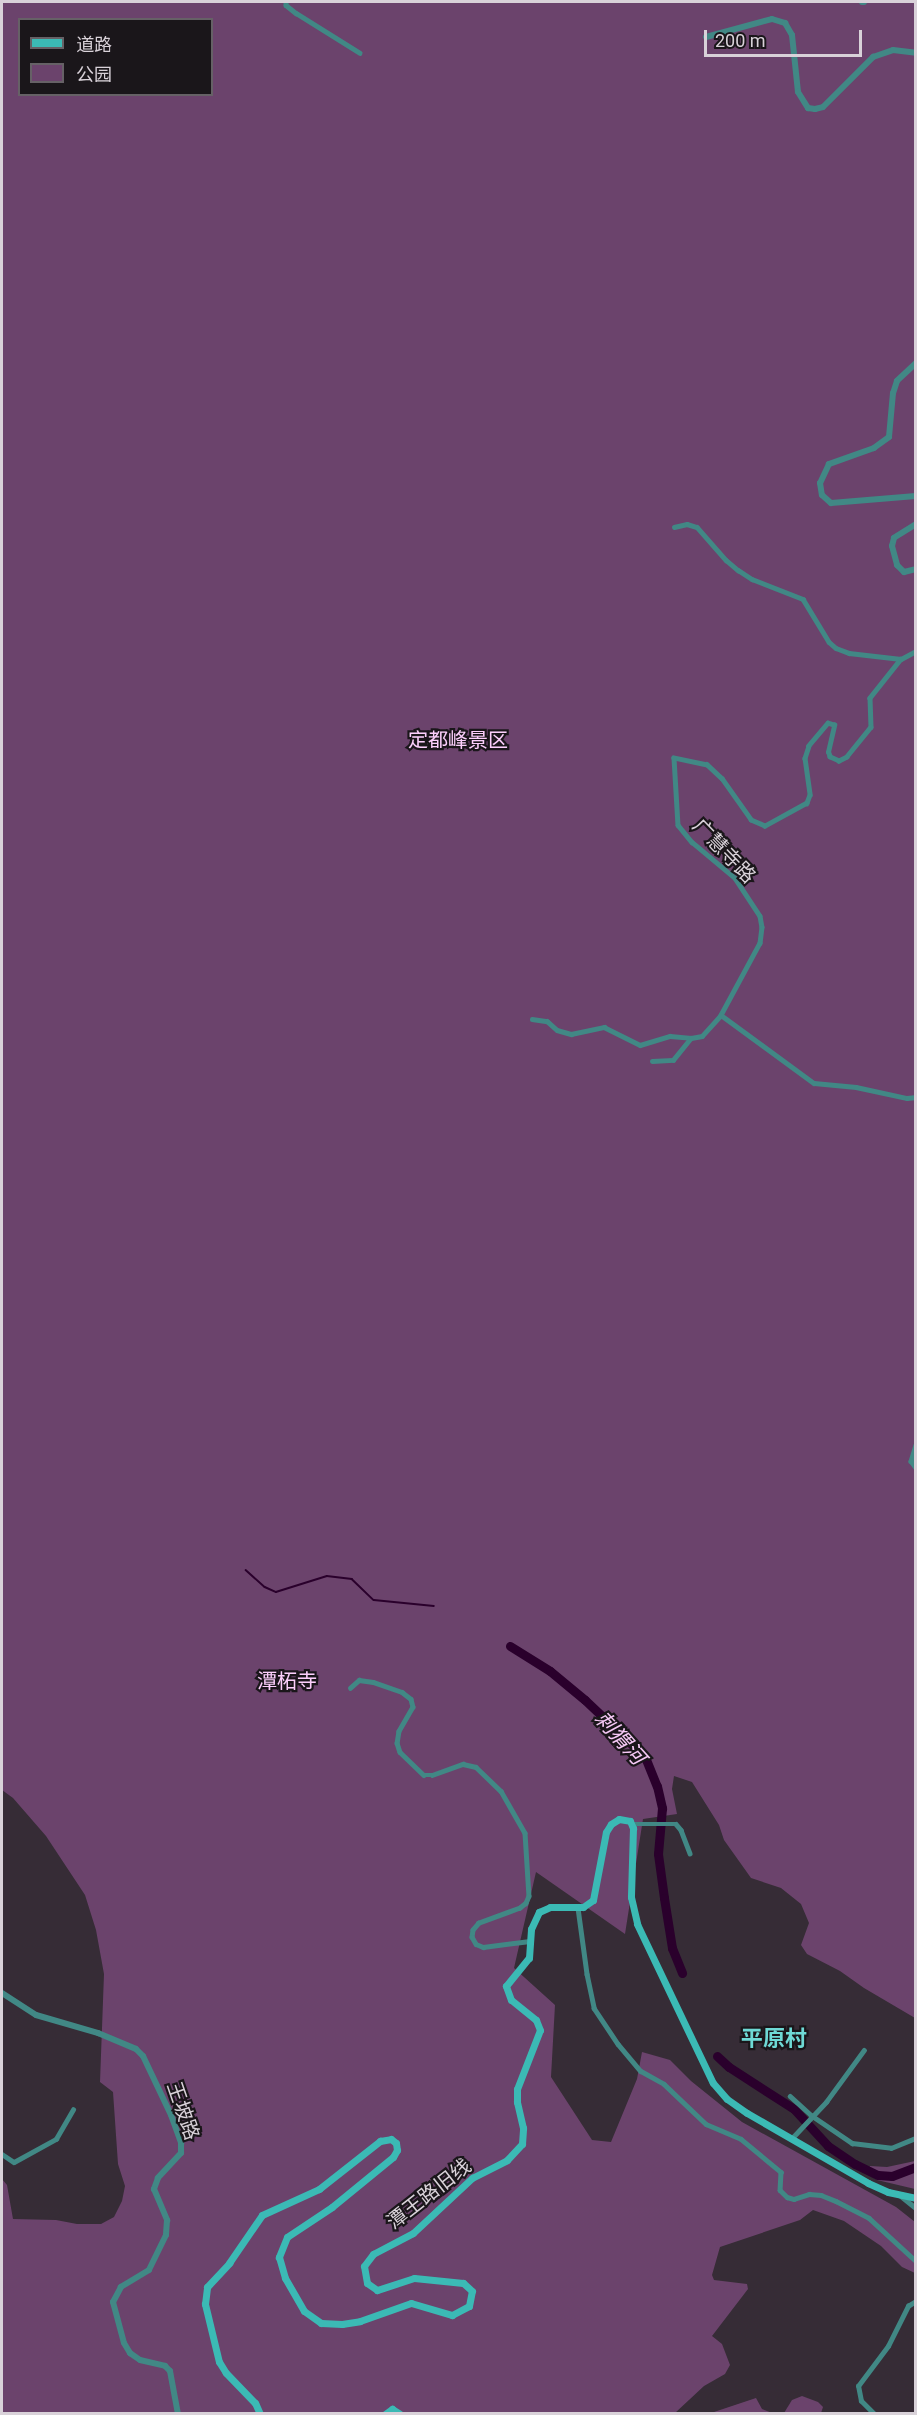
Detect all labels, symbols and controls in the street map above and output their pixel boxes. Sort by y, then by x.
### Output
legend [18,18,213,96]
scale bar [707,18,864,56]
text: 200 m [715,30,766,51]
text: 道路 [76,34,112,55]
text: 公园 [76,64,112,85]
park label: 定都峰景区 [408,728,508,752]
street label: 广慧寺路 [688,814,760,888]
park label: 潭柘寺 [257,1669,317,1693]
water label: 刺猬河 [590,1706,650,1770]
district label: 平原村 [741,2026,807,2052]
street label: 王坡路 [162,2079,204,2143]
street label: 潭王路旧线 [382,2154,476,2234]

